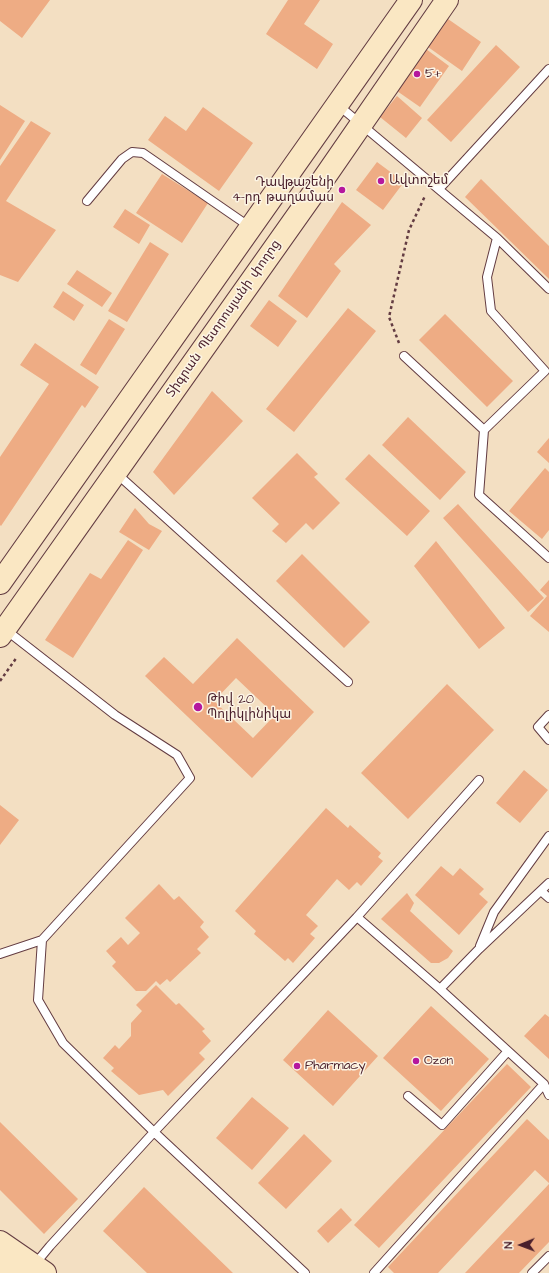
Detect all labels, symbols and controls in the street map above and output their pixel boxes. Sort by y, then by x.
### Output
place label: 5+ [425,66,441,82]
marker: 5+ [412,69,422,79]
place label: Ավտոշեմ [389,173,448,189]
place label: Դավթաշենի 4-րդ թաղամաս [232,175,334,206]
marker: Ավտոշեմ [376,176,386,186]
marker: Դավթաշենի 4-րդ թաղամաս [337,185,347,195]
street label: Տիգրան Պետրոսյանի փողոց [163,237,285,401]
place label: Թիվ 20 Պոլիկլինիկա [207,692,291,723]
marker: Թիվ 20 Պոլիկլինիկա [192,701,204,713]
place label: Ozon [424,1053,453,1069]
marker: Ozon [411,1056,421,1066]
place label: Pharmacy [305,1058,366,1074]
marker: Pharmacy [292,1061,302,1071]
north arrow [501,1225,541,1265]
text: N [501,1242,516,1249]

